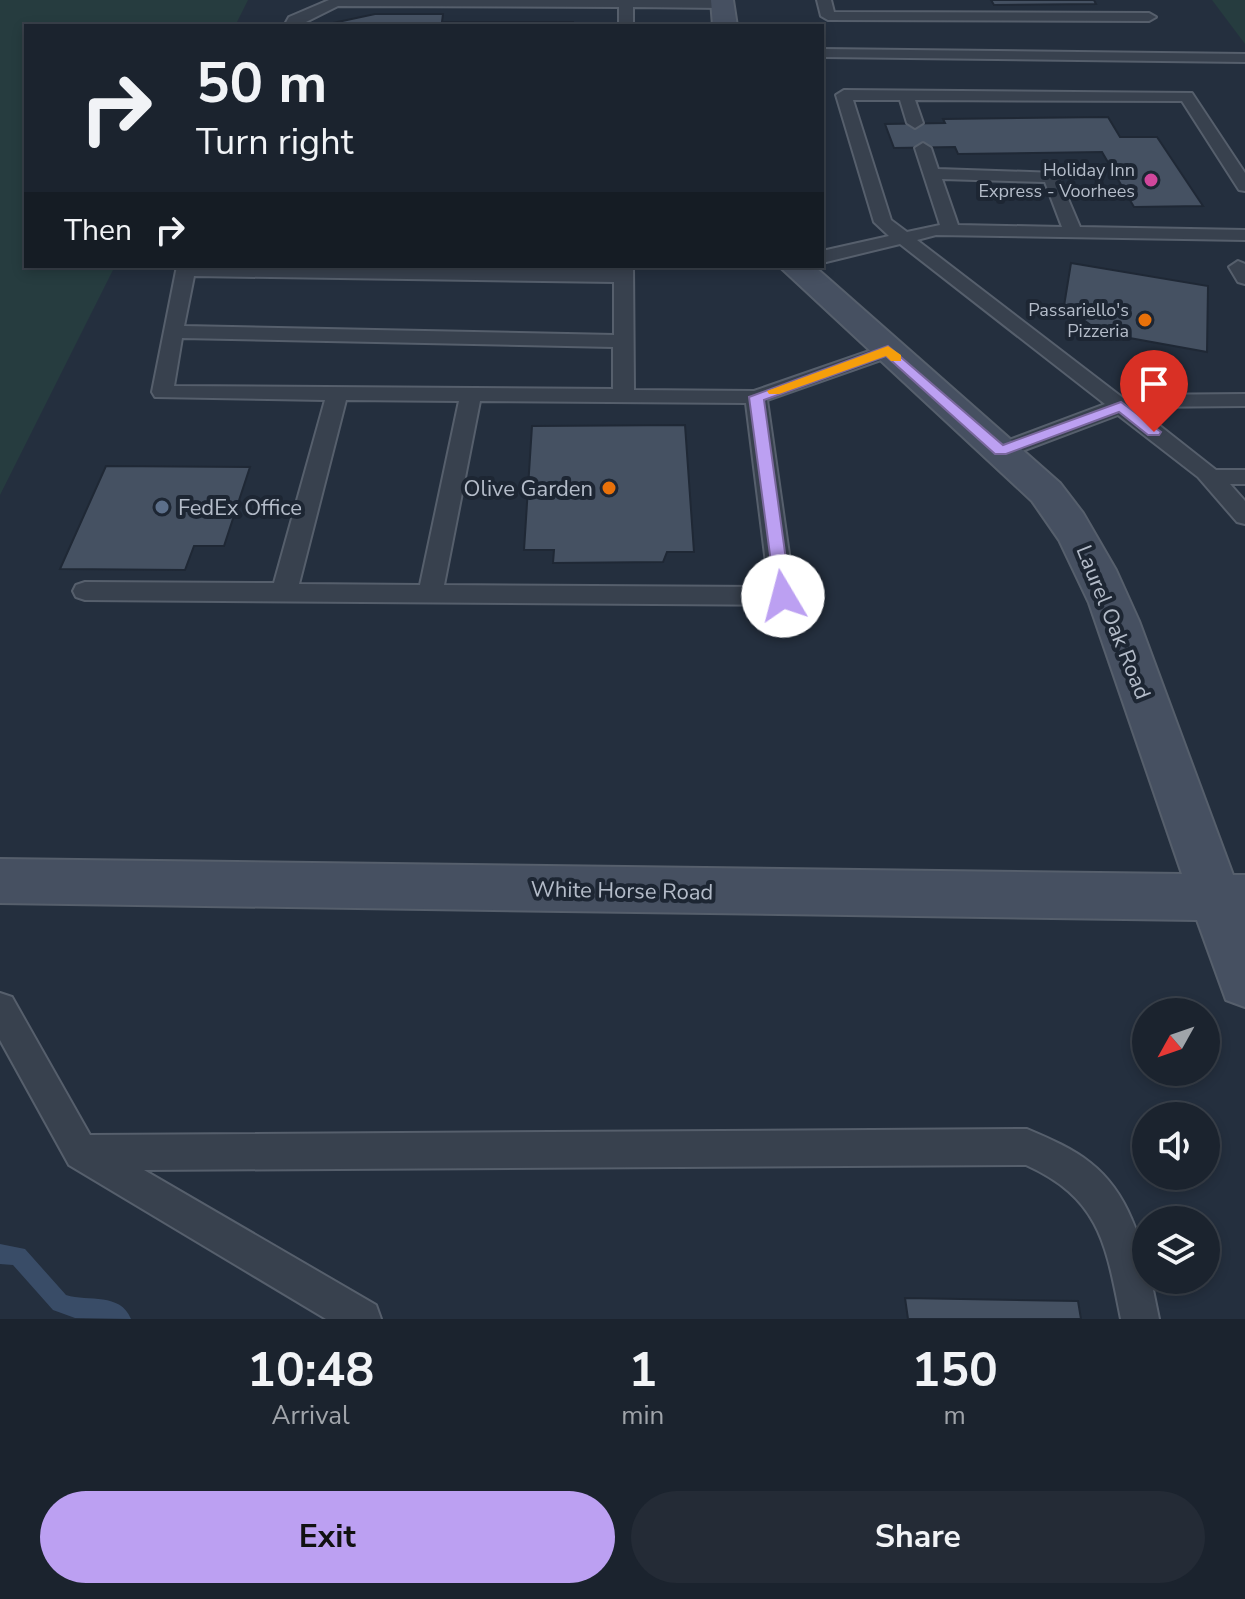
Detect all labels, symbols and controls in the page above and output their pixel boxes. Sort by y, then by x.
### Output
text: 50 m [196,45,327,122]
icon: right [64,56,168,160]
text: Turn right [196,118,353,167]
place label: Holiday Inn Express - Voorhees [979,158,1135,203]
marker: Holiday Inn Express - Voorhees [1142,171,1160,189]
icon: right [148,208,192,252]
text: Then [64,210,132,251]
place label: Passariello's Pizzeria [1028,298,1129,343]
marker: Passariello's Pizzeria [1136,311,1154,329]
pin [1120,350,1188,432]
icon: arrive [1132,362,1176,406]
place label: Olive Garden [464,474,593,504]
marker: Olive Garden [600,479,618,497]
place label: FedEx Office [178,493,302,523]
marker: FedEx Office [153,498,171,516]
street label: Laurel Oak Road [1068,541,1158,704]
position arrow [741,554,825,638]
street label: White Horse Road [530,874,714,908]
north arrow [1132,998,1220,1086]
map controls [1132,998,1220,1294]
button: sound [1132,1102,1220,1190]
button: layers [1132,1206,1220,1294]
text: 10:48 [247,1337,374,1403]
text: 1 [628,1337,657,1403]
text: 150 [911,1337,998,1403]
text: Arrival [272,1398,350,1433]
text: min [621,1398,664,1433]
text: m [944,1398,966,1433]
button: Exit [40,1491,615,1583]
button: Share [631,1491,1205,1583]

